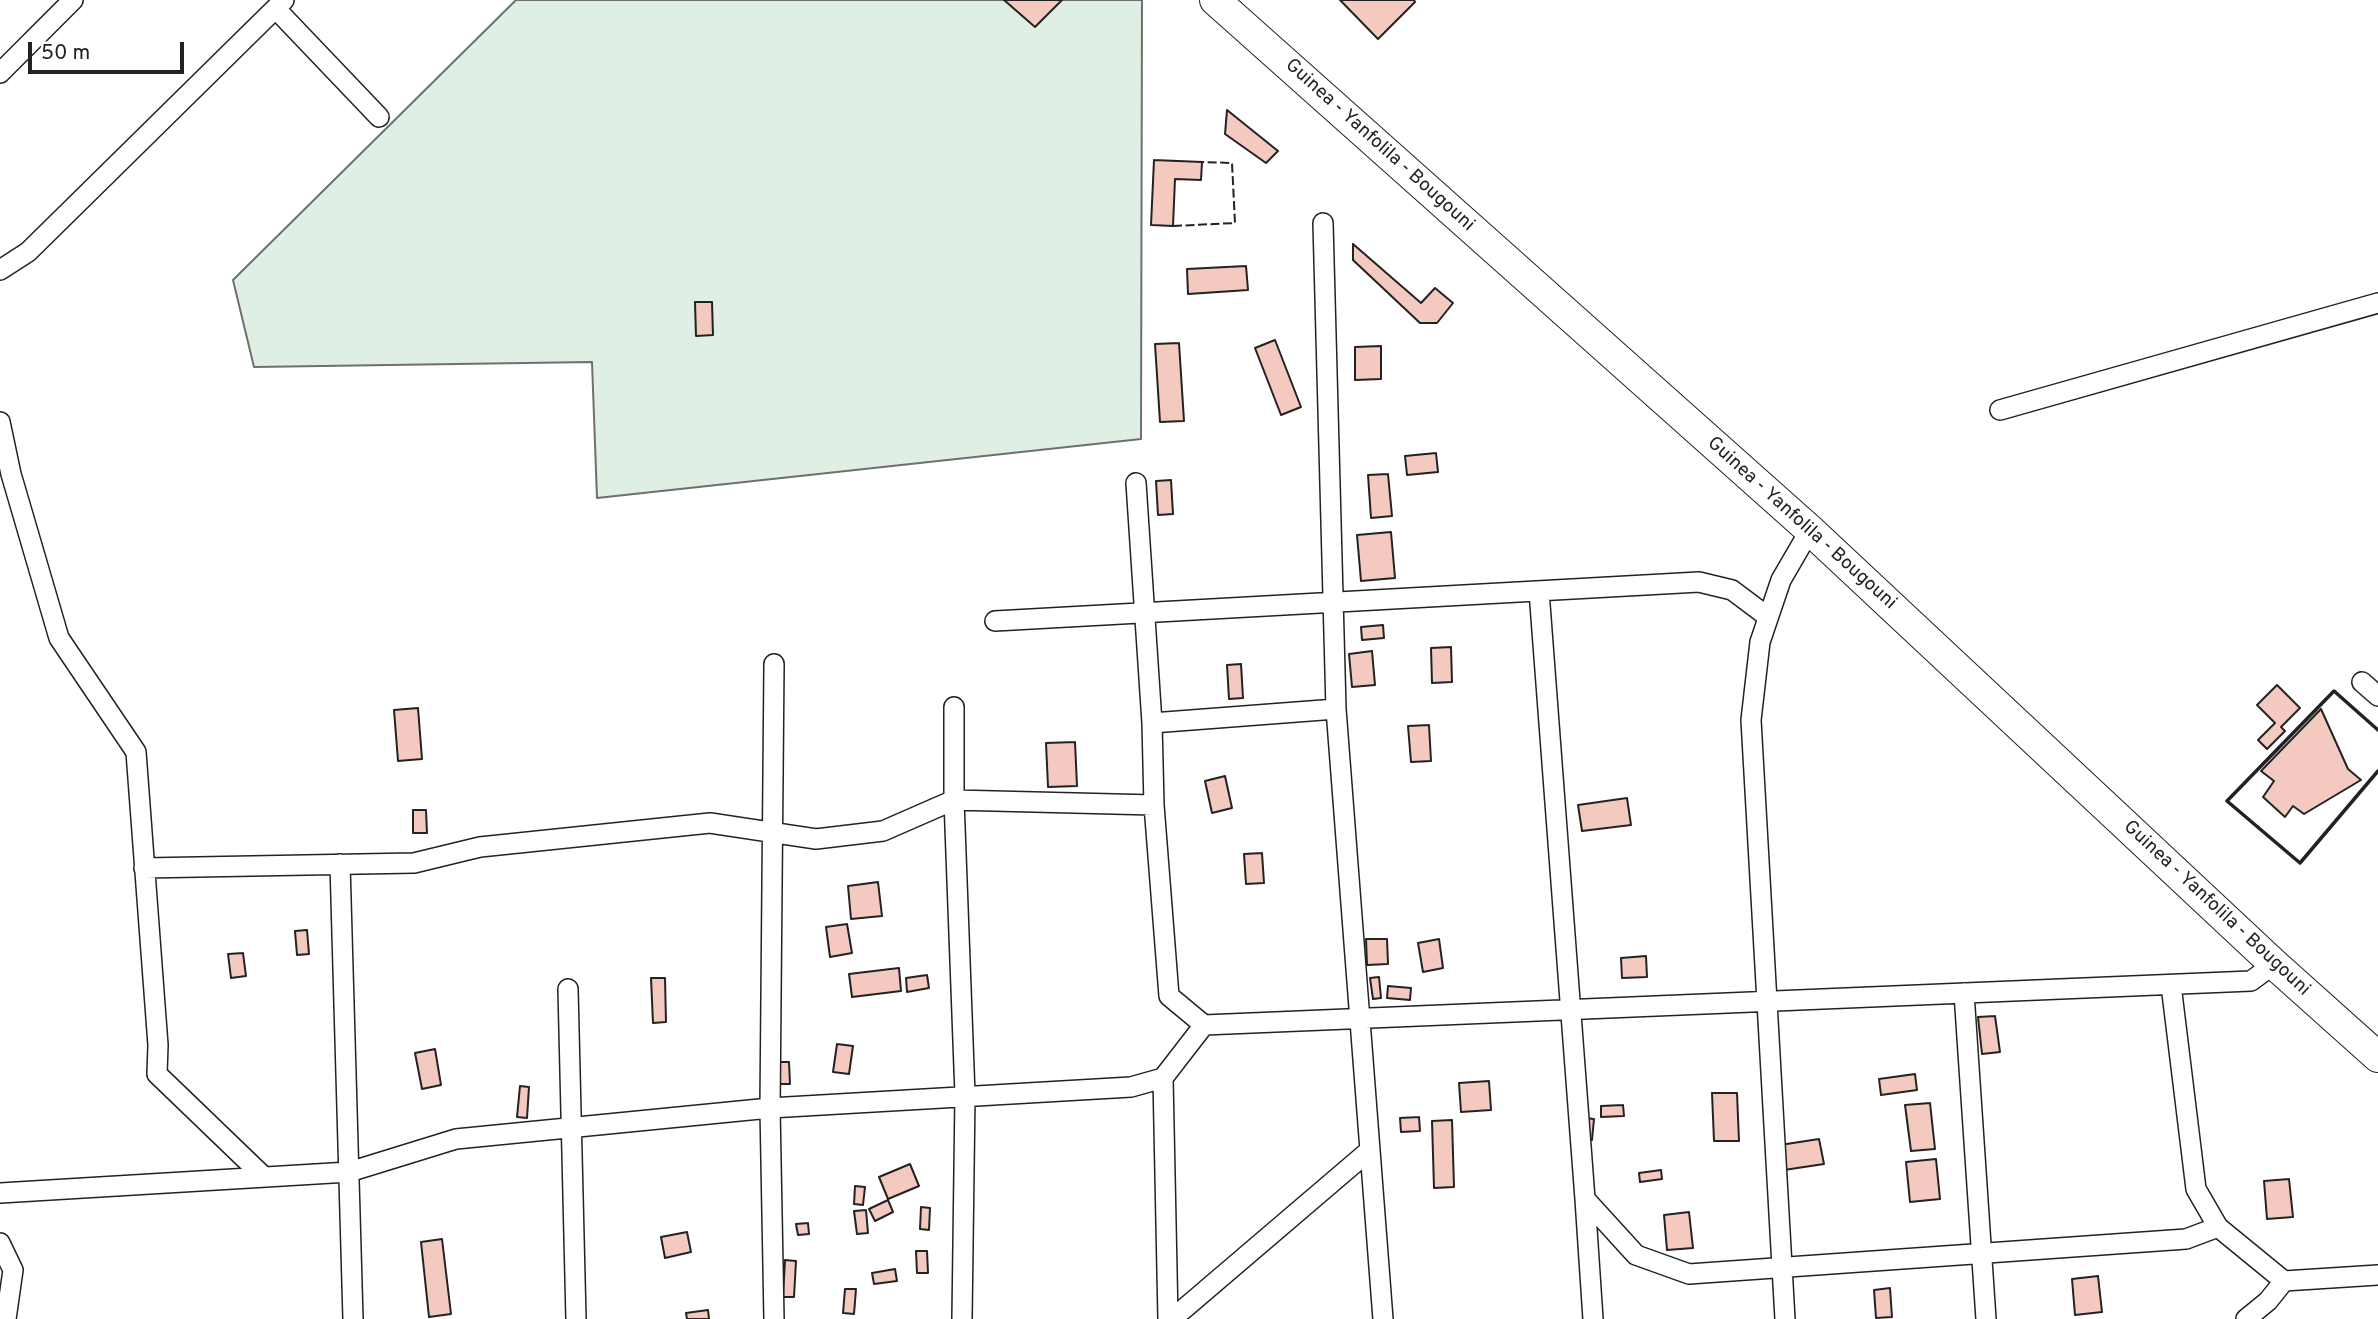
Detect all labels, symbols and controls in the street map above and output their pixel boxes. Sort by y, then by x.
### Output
scale bar [32,28,187,72]
text: 50 m [41,40,90,67]
street label: Guinea - Yanfolila - Bougouni [1280,55,1478,237]
street label: Guinea - Yanfolila - Bougouni [1702,433,1900,615]
street label: Guinea - Yanfolila - Bougouni [2118,816,2314,1002]

